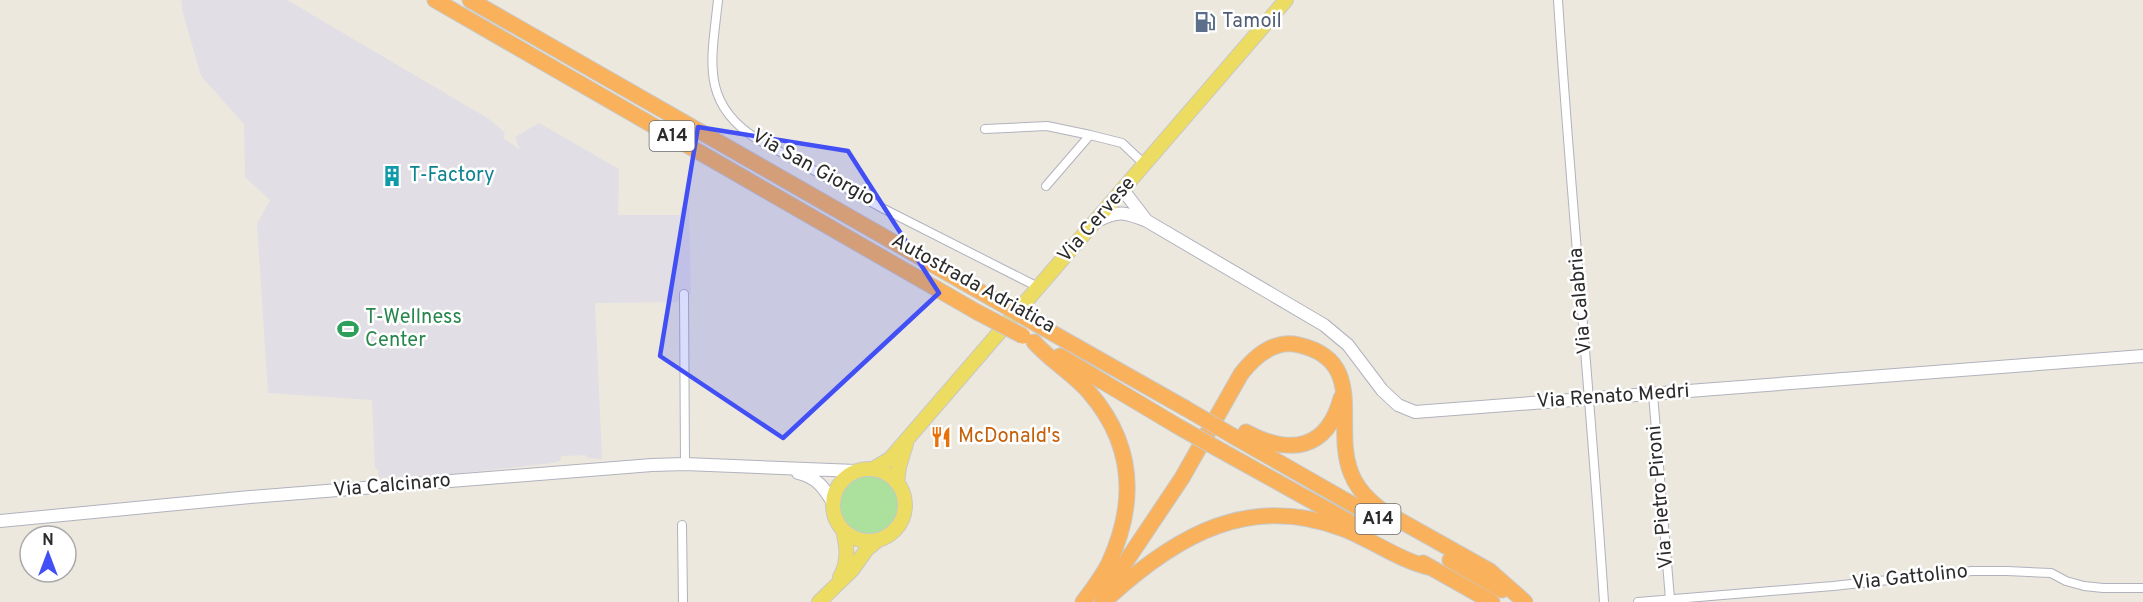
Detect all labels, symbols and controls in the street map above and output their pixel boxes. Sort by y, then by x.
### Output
place label: Tamoil [1222,9,1282,35]
fuel station icon: Tamoil [1193,10,1217,34]
road number: A14 [650,121,694,151]
street label: Via San Giorgio [747,123,879,213]
place label: T-Factory [409,163,495,189]
building icon: T-Factory [380,164,404,188]
street label: Via Cervese [1052,171,1142,269]
street label: Autostrada Adriatica [887,228,1059,340]
street label: Via Calabria [1563,247,1599,355]
place label: T-Wellness Center [365,305,462,354]
sports icon: T-Wellness Center [336,317,360,341]
street label: Via Renato Medri [1536,379,1690,415]
place label: McDonald's [958,424,1061,450]
street label: Via Pietro Pironi [1642,424,1680,570]
restaurant icon: McDonald's [929,425,953,449]
street label: Via Calcinaro [332,468,452,504]
road number: A14 [1356,504,1400,534]
north arrow [18,524,78,584]
text: N [42,531,54,551]
street label: Via Gattolino [1851,559,1969,597]

